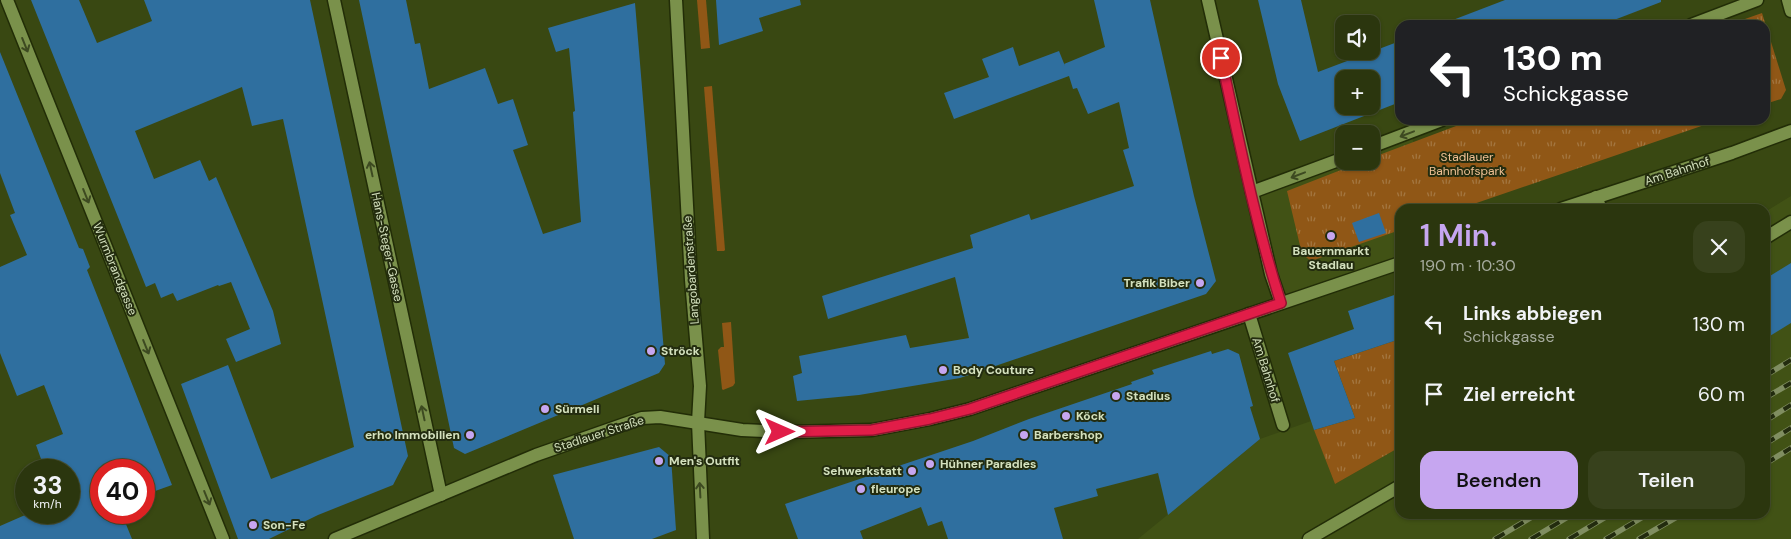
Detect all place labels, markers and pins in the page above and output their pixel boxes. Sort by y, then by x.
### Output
pin [1200,37,1242,79]
marker: Bauernmarkt Stadlau [1325,230,1337,242]
place label: Bauernmarkt Stadlau [1293,243,1369,273]
place label: Trafik Biber [1123,275,1190,291]
marker: Trafik Biber [1194,277,1206,289]
place label: Ströck [661,343,700,359]
marker: Ströck [645,345,657,357]
place label: Body Couture [953,362,1034,378]
marker: Body Couture [937,364,949,376]
place label: Stadius [1126,388,1170,404]
marker: Stadius [1110,390,1122,402]
place label: Sürmeli [555,401,600,417]
marker: Sürmeli [539,403,551,415]
place label: Köck [1076,408,1105,424]
marker: Köck [1060,410,1072,422]
place label: erho Immobilien [365,427,460,443]
place label: Barbershop [1034,427,1103,443]
marker: erho Immobilien [464,429,476,441]
marker: Barbershop [1018,429,1030,441]
place label: Men's Outfit [669,453,740,469]
marker: Men's Outfit [653,455,665,467]
place label: Hühner Paradies [940,456,1036,472]
marker: Hühner Paradies [924,458,936,470]
place label: Sehwerkstatt [823,463,902,479]
marker: Sehwerkstatt [906,465,918,477]
place label: fleurope [871,481,921,497]
marker: fleurope [855,483,867,495]
place label: Son-Fe [263,517,305,533]
marker: Son-Fe [247,519,259,531]

